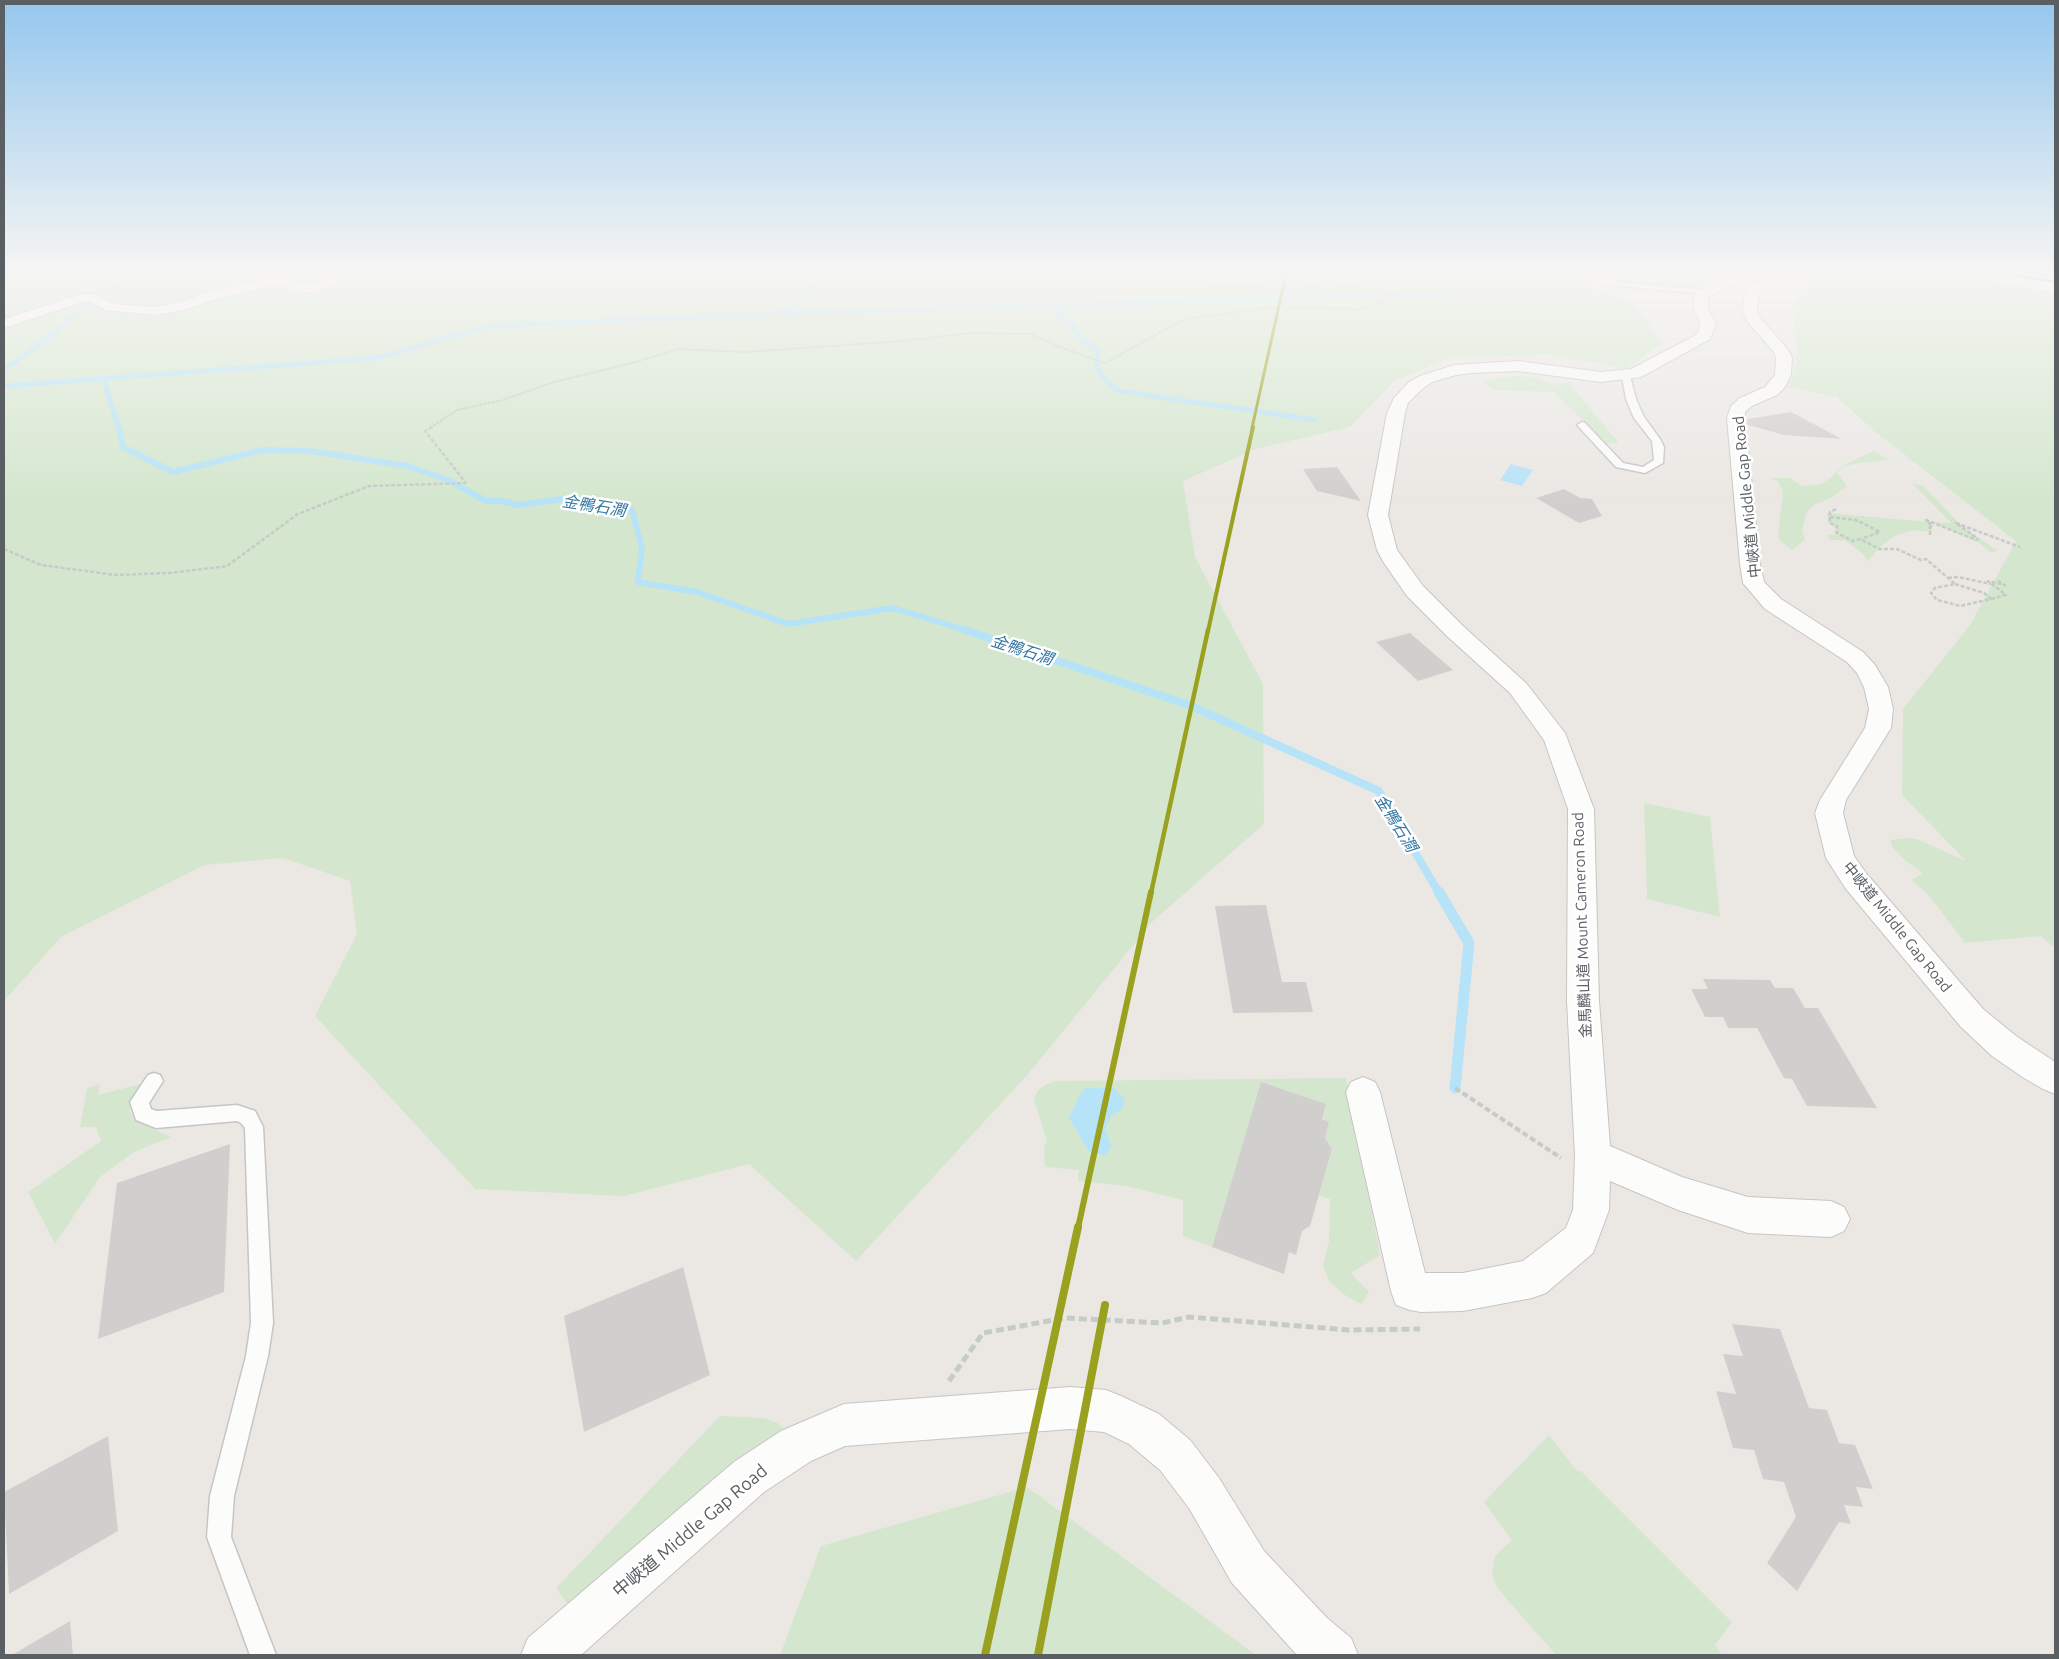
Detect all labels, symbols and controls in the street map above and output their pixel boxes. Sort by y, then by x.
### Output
street label: 中峽道 Middle Gap Road [1730,415,1764,579]
water label: 金鴨石澗 [561,492,627,520]
water label: 金鴨石澗 [989,631,1055,669]
water label: 金鴨石澗 [1371,791,1421,855]
street label: 金馬麟山道 Mount Cameron Road [1569,812,1595,1038]
street label: 中峽道 Middle Gap Road [1839,858,1955,996]
street label: 中峽道 Middle Gap Road [608,1460,772,1602]

